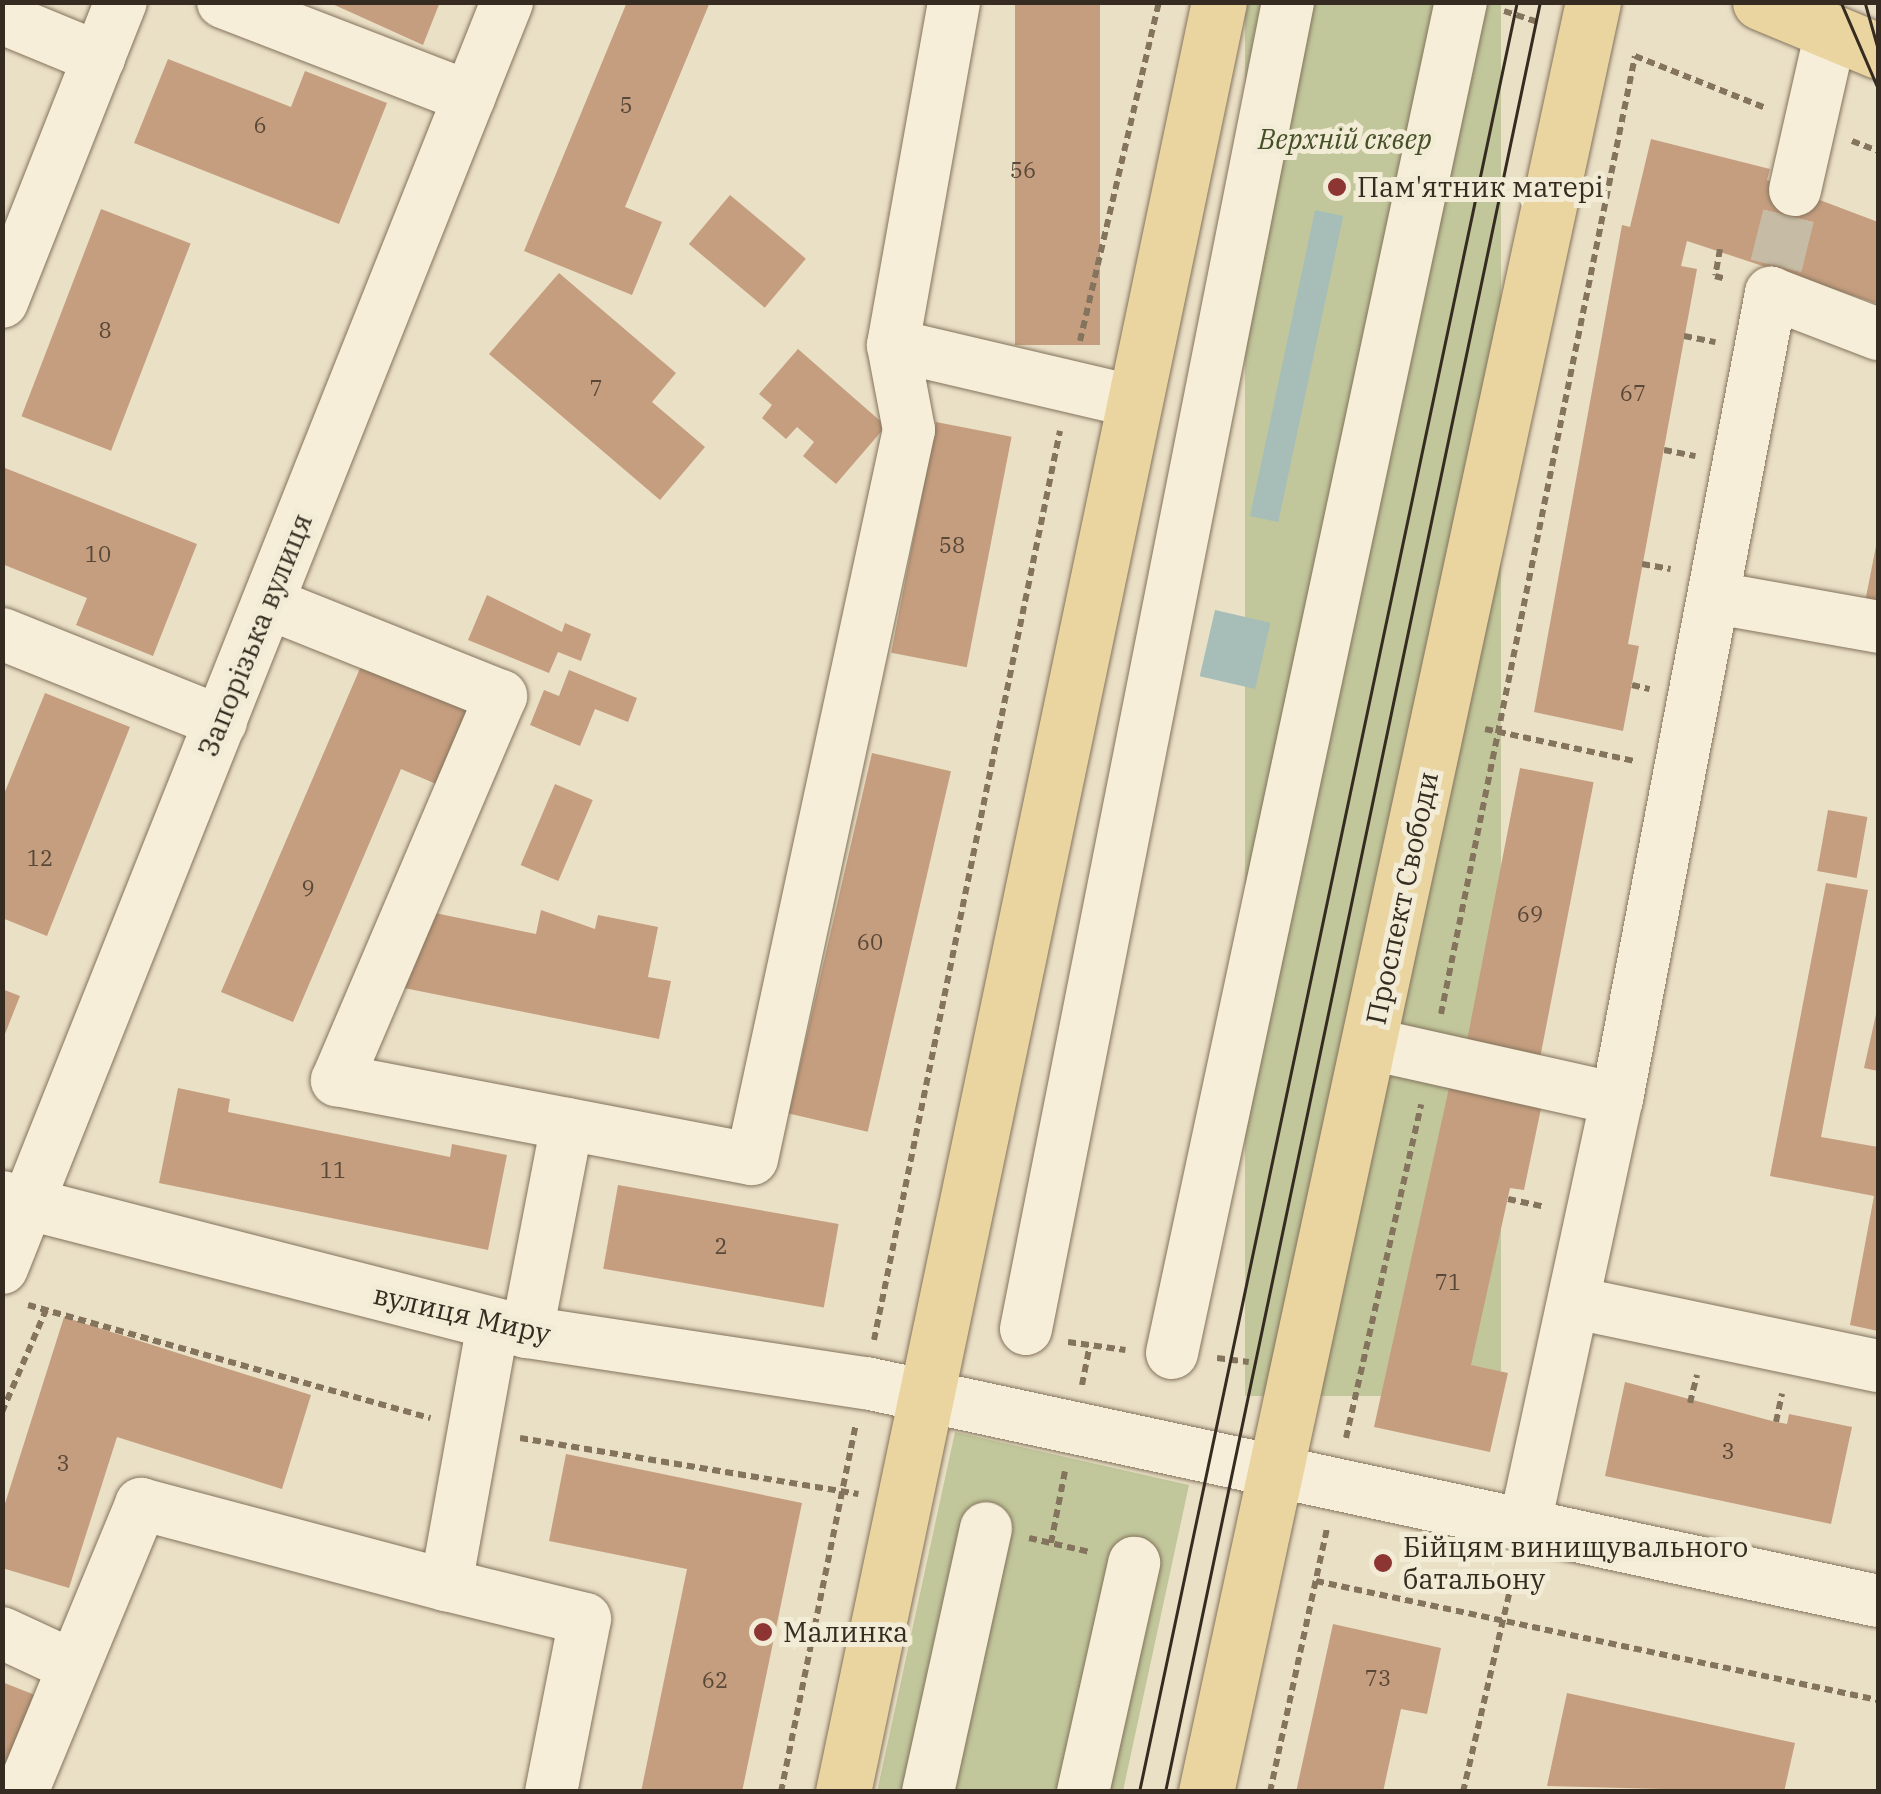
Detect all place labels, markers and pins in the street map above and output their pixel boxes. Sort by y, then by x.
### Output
place label: Пам'ятник матері [1357,170,1604,204]
marker: Пам'ятник матері [1326,176,1348,198]
place label: Бійцям винищувального батальону [1403,1530,1748,1596]
marker: Бійцям винищувального батальону [1372,1552,1394,1574]
place label: Малинка [783,1615,908,1649]
marker: Малинка [752,1621,774,1643]

